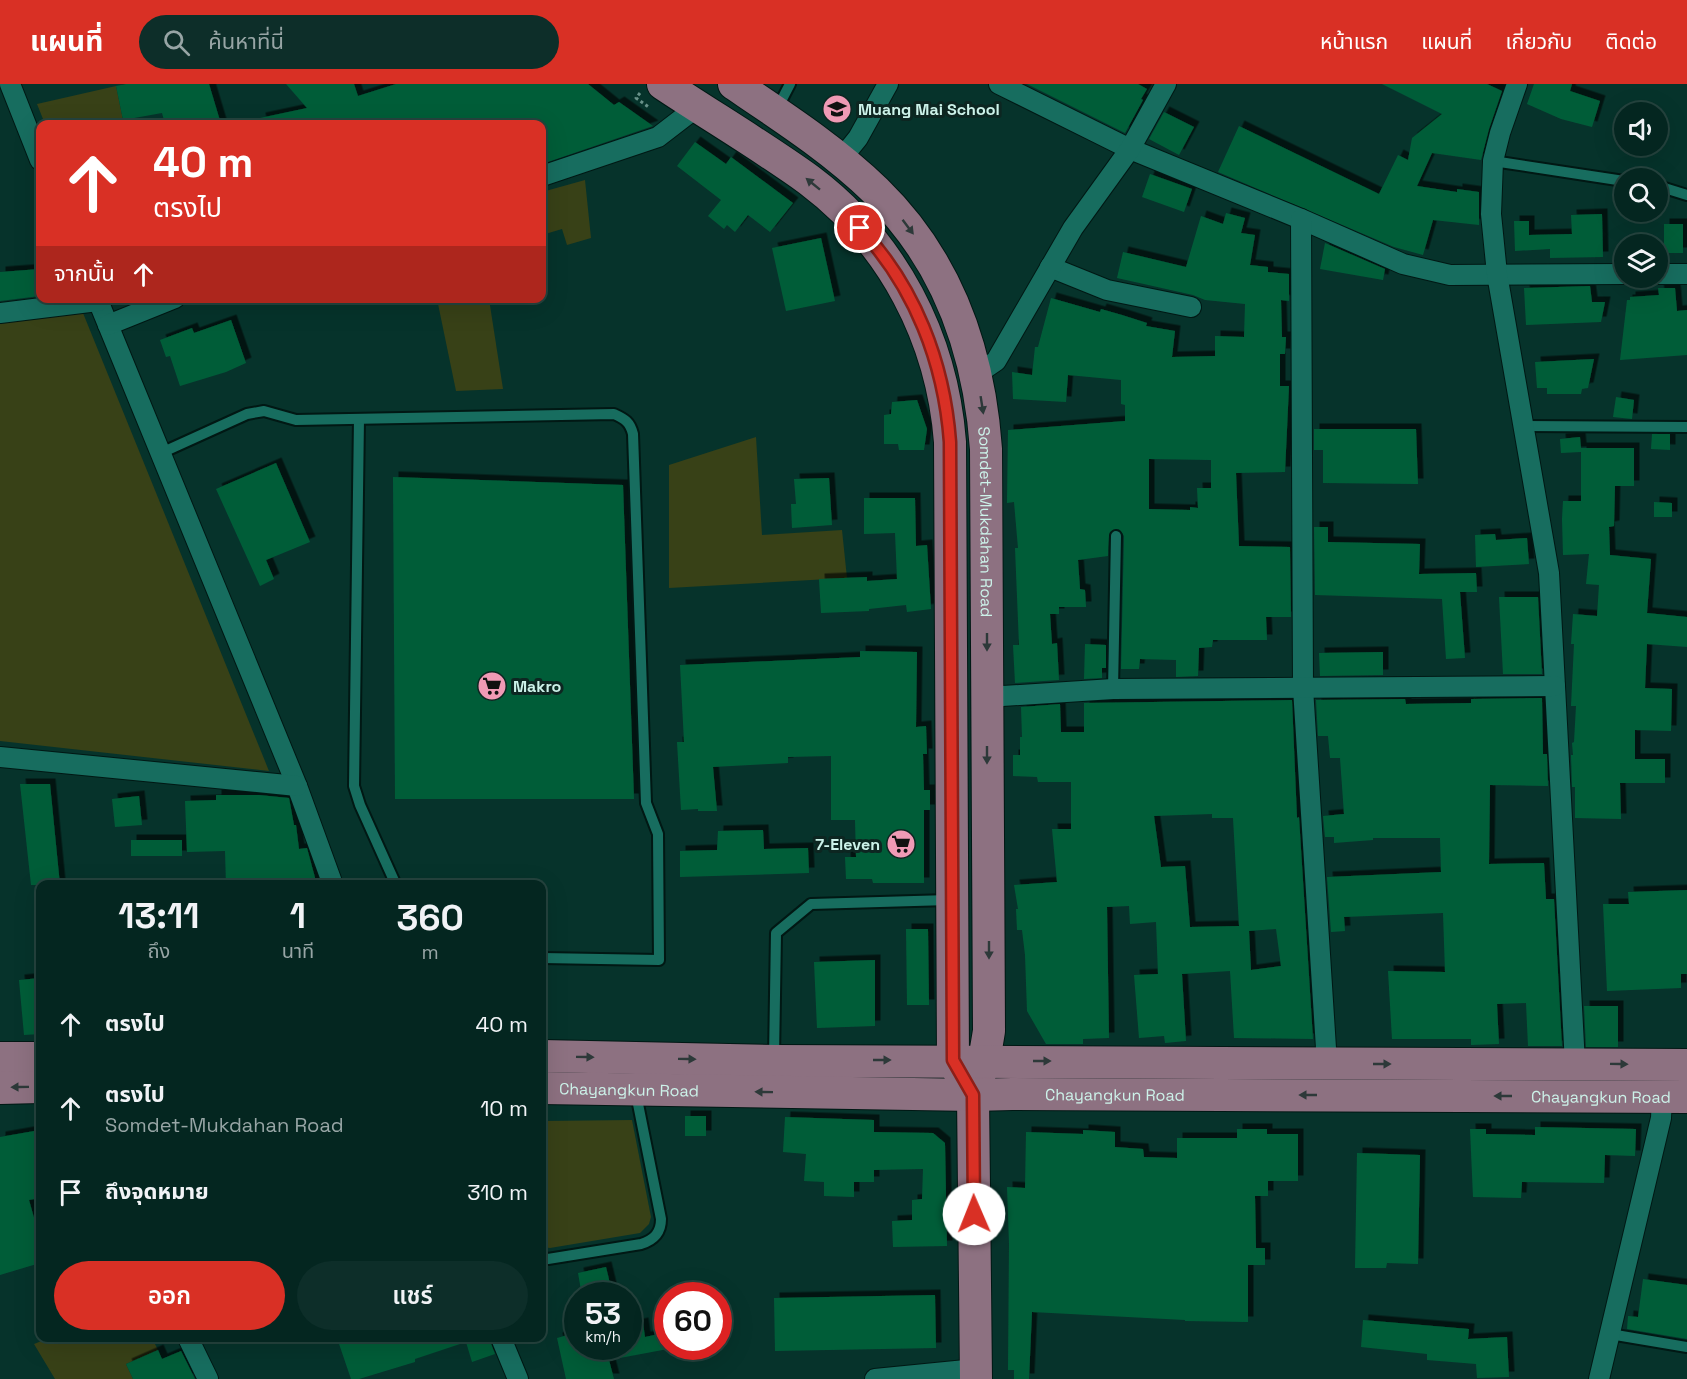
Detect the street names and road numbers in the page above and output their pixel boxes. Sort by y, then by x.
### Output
street label: Somdet-Mukdahan Road [974,425,997,617]
street label: Chayangkun Road [559,1078,699,1101]
street label: Chayangkun Road [1045,1084,1185,1105]
street label: Chayangkun Road [1531,1086,1671,1107]

